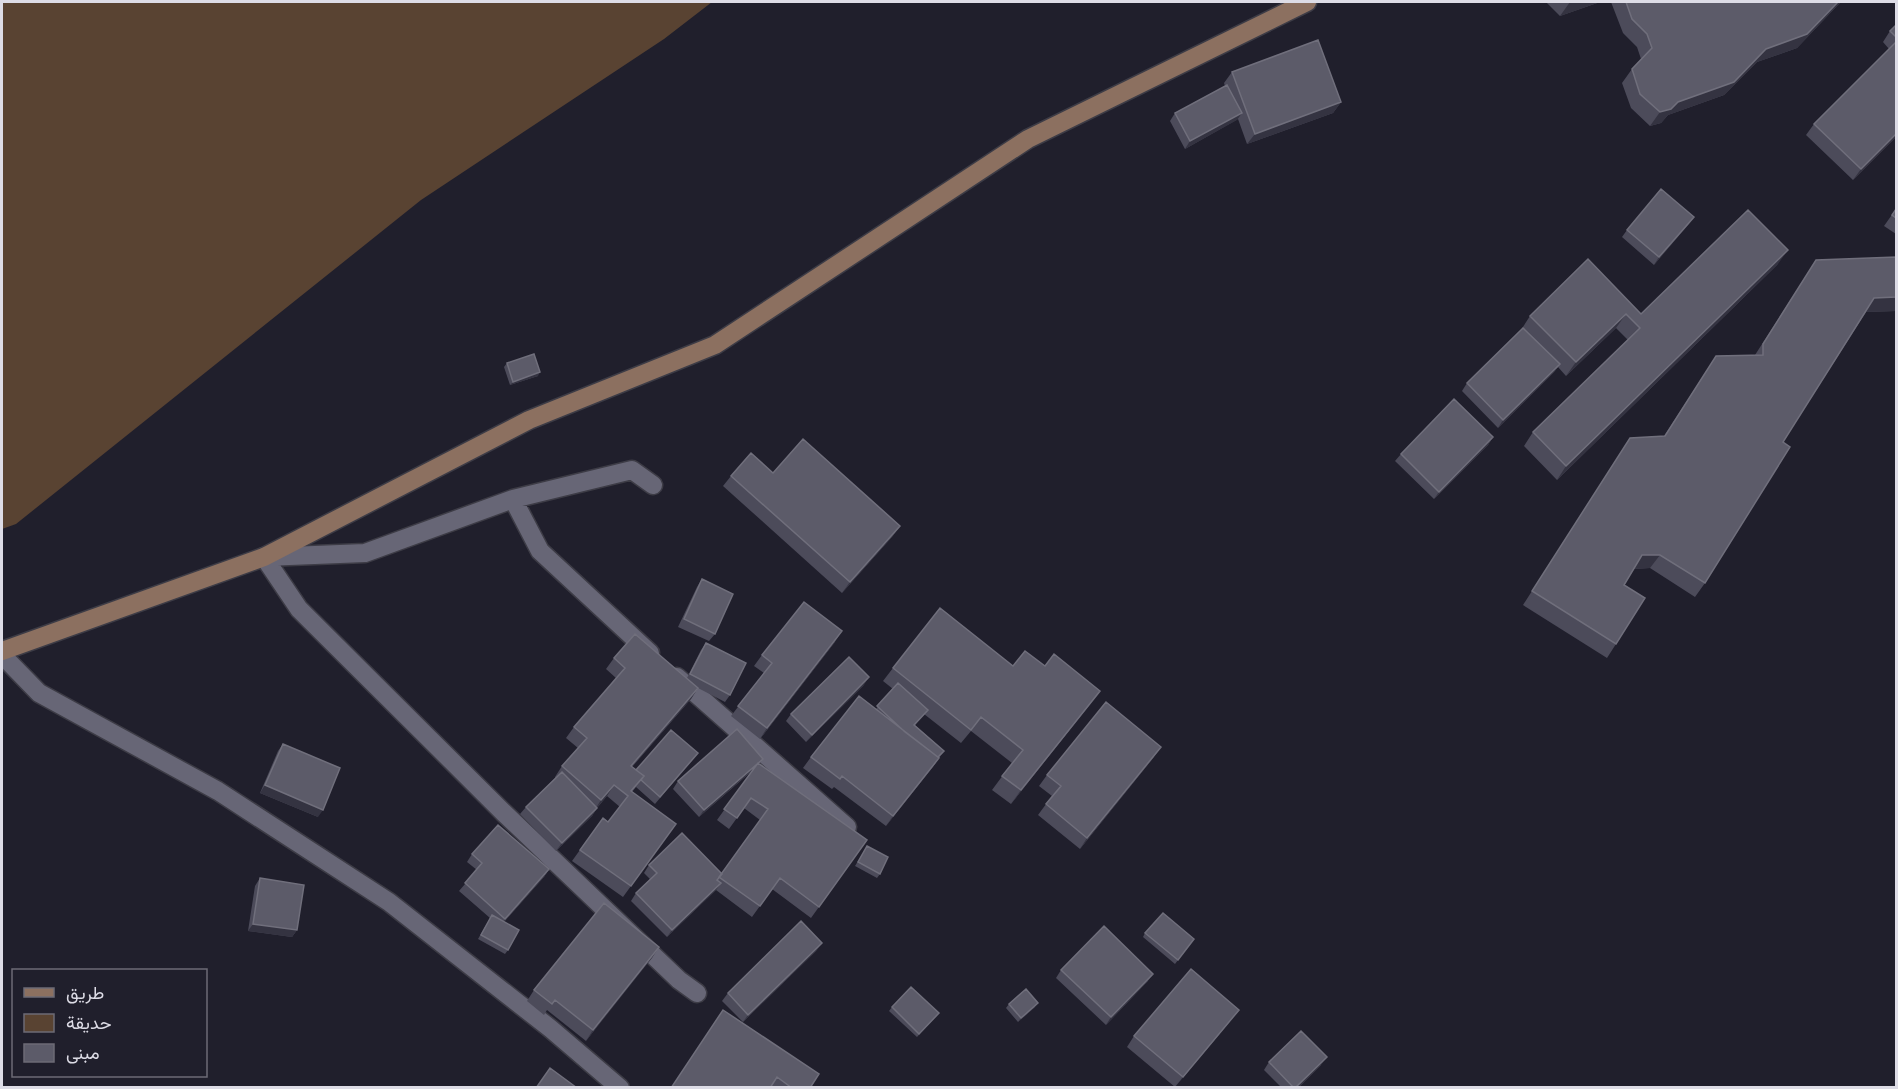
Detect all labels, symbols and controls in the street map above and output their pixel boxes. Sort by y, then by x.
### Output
legend [12,969,207,1077]
text: طريق [66,982,104,1004]
text: حديقة [66,1012,112,1033]
text: مبنى [66,1042,100,1064]

